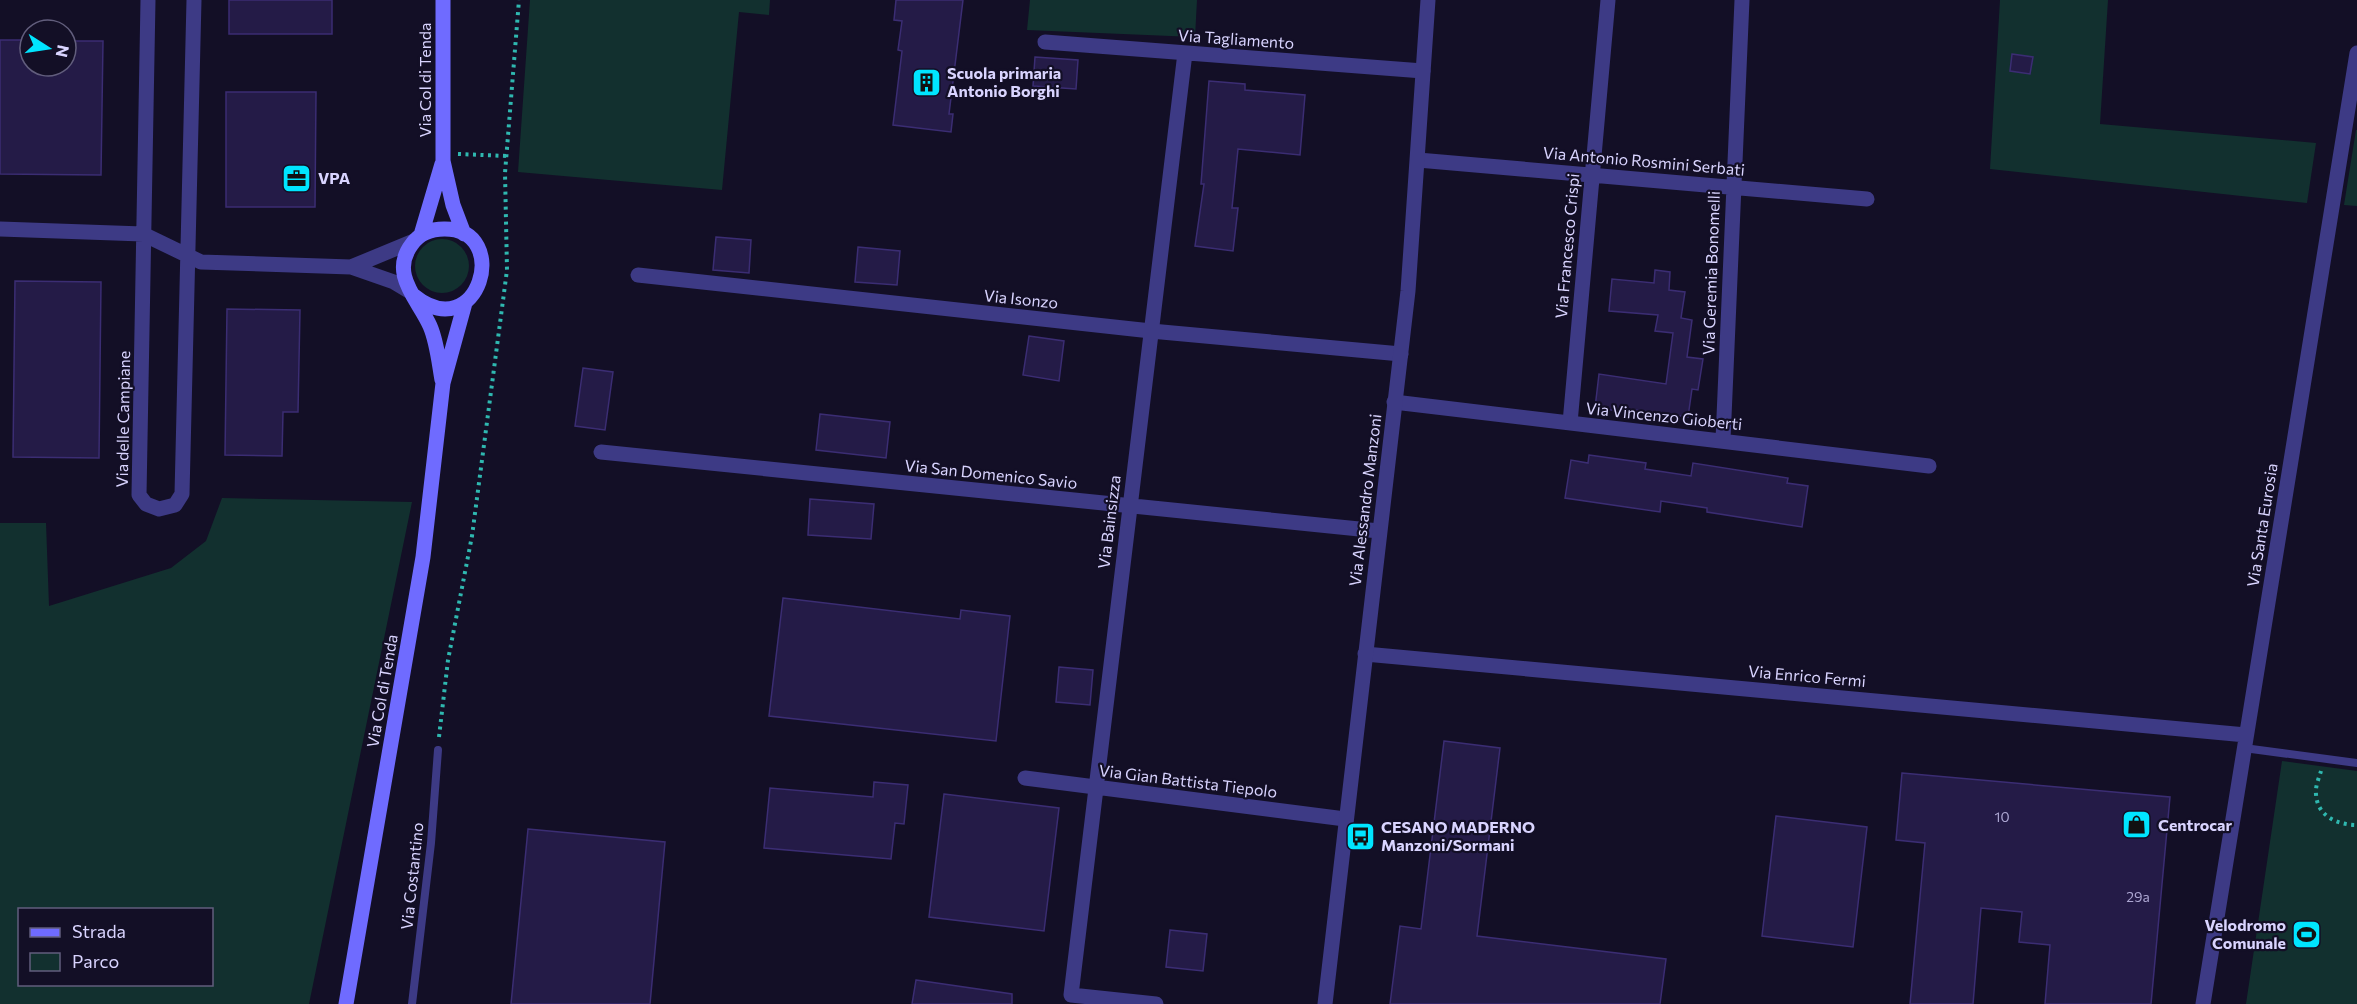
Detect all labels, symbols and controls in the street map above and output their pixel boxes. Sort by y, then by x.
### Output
north arrow [18,18,78,78]
street label: Via Col di Tenda [415,23,434,137]
street label: Via Tagliamento [1177,25,1295,52]
text: N [53,43,74,59]
place label: Scuola primaria Antonio Borghi [947,63,1061,100]
building icon: Scuola primaria Antonio Borghi [910,66,942,98]
street label: Via Antonio Rosmini Serbati [1542,142,1746,179]
office icon: VPA [281,162,313,194]
place label: VPA [318,168,351,187]
street label: Via Francesco Crispi [1551,173,1582,319]
street label: Via Geremia Bonomelli [1698,191,1723,355]
street label: Via Isonzo [983,285,1059,312]
street label: Via delle Campiane [112,350,133,487]
street label: Via Vincenzo Gioberti [1585,398,1743,433]
street label: Via Alessandro Manzoni [1344,413,1385,587]
street label: Via San Domenico Savio [904,455,1078,492]
street label: Via Santa Eurosia [2242,462,2281,588]
street label: Via Bainsizza [1093,474,1124,570]
street label: Via Col di Tenda [362,633,401,749]
street label: Via Enrico Fermi [1747,661,1867,690]
street label: Via Gian Battista Tiepolo [1098,760,1278,801]
house number: 10 [1994,808,2010,825]
shop icon: Centrocar [2121,809,2153,841]
place label: Centrocar [2158,815,2232,834]
place label: CESANO MADERNO Manzoni/Sormani [1381,817,1535,854]
bus stop icon: CESANO MADERNO Manzoni/Sormani [1344,820,1376,852]
street label: Via Costantino [396,821,427,930]
house number: 29a [2126,888,2150,905]
legend [18,908,213,986]
place label: Velodromo Comunale [2205,915,2286,952]
sports icon: Velodromo Comunale [2291,918,2323,950]
text: Strada [72,920,126,942]
text: Parco [72,950,119,972]

